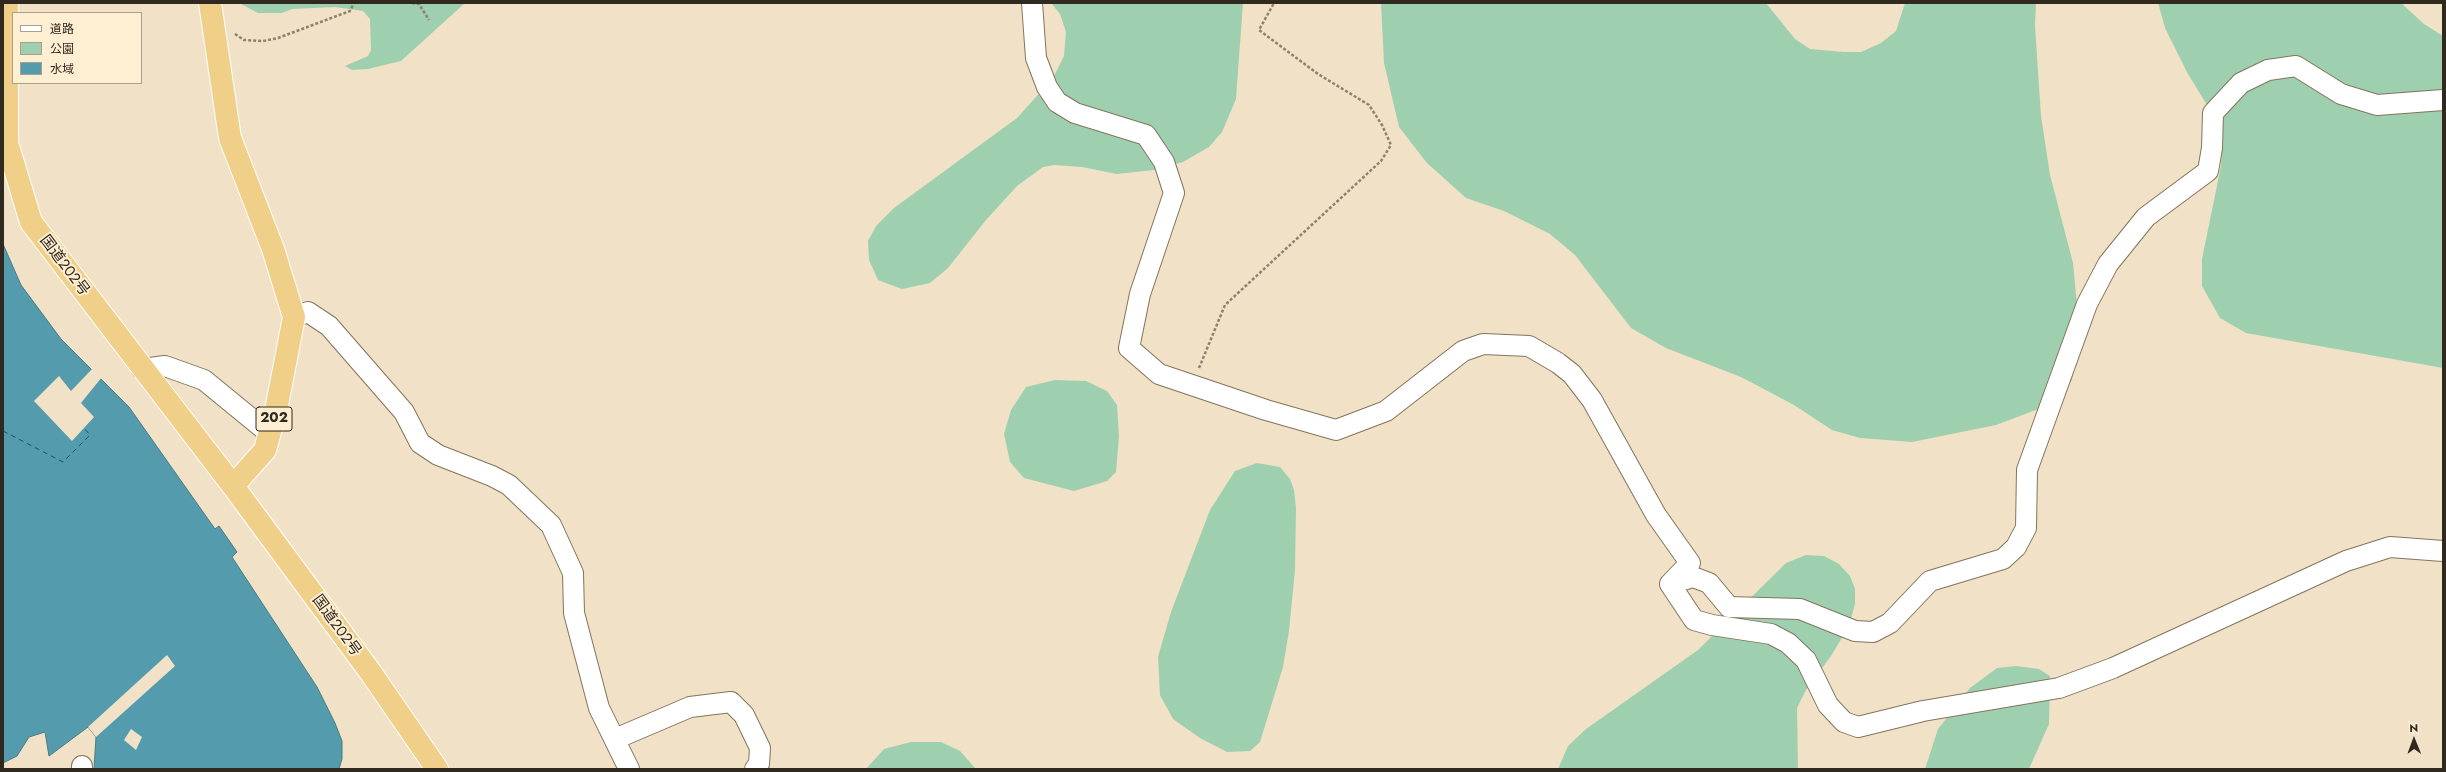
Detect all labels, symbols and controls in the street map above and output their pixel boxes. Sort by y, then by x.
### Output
legend [12,12,142,84]
text: 道路 [50,20,74,38]
text: 公園 [50,40,74,58]
text: 水域 [50,60,74,78]
street label: 国道202号 [35,232,93,300]
road number: 202 [256,407,292,431]
street label: 国道202号 [308,592,364,660]
north arrow [2394,720,2434,760]
text: N [2409,720,2418,736]

